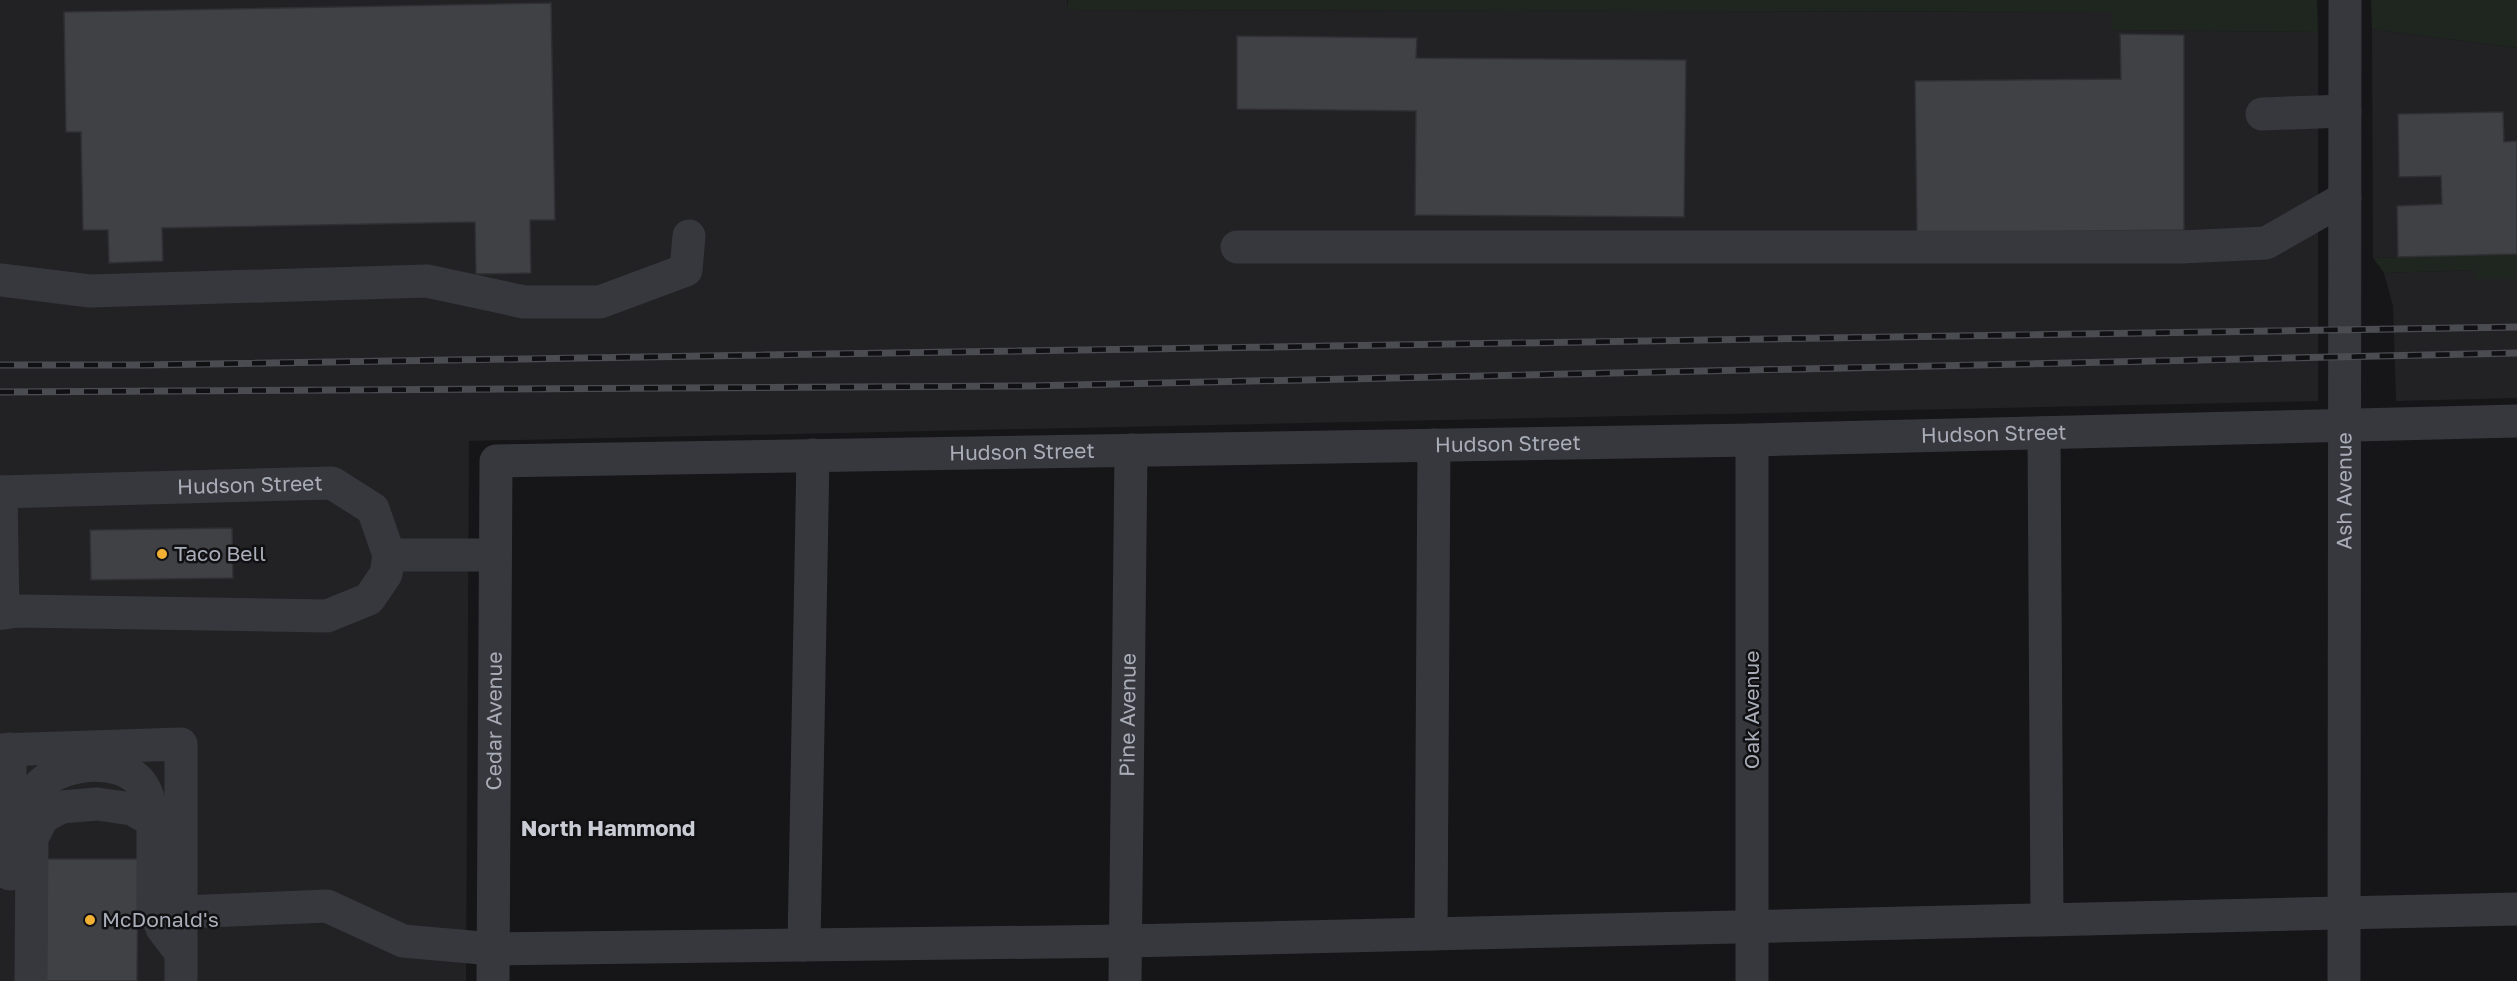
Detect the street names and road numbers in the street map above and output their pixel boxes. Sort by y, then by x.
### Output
street label: Hudson Street [1921,418,2067,448]
street label: Hudson Street [1435,429,1581,457]
street label: Ash Avenue [2330,432,2357,550]
street label: Hudson Street [949,437,1095,465]
street label: Hudson Street [177,469,323,499]
street label: Cedar Avenue [480,651,507,791]
street label: Oak Avenue [1738,651,1764,769]
street label: Pine Avenue [1113,653,1141,777]

